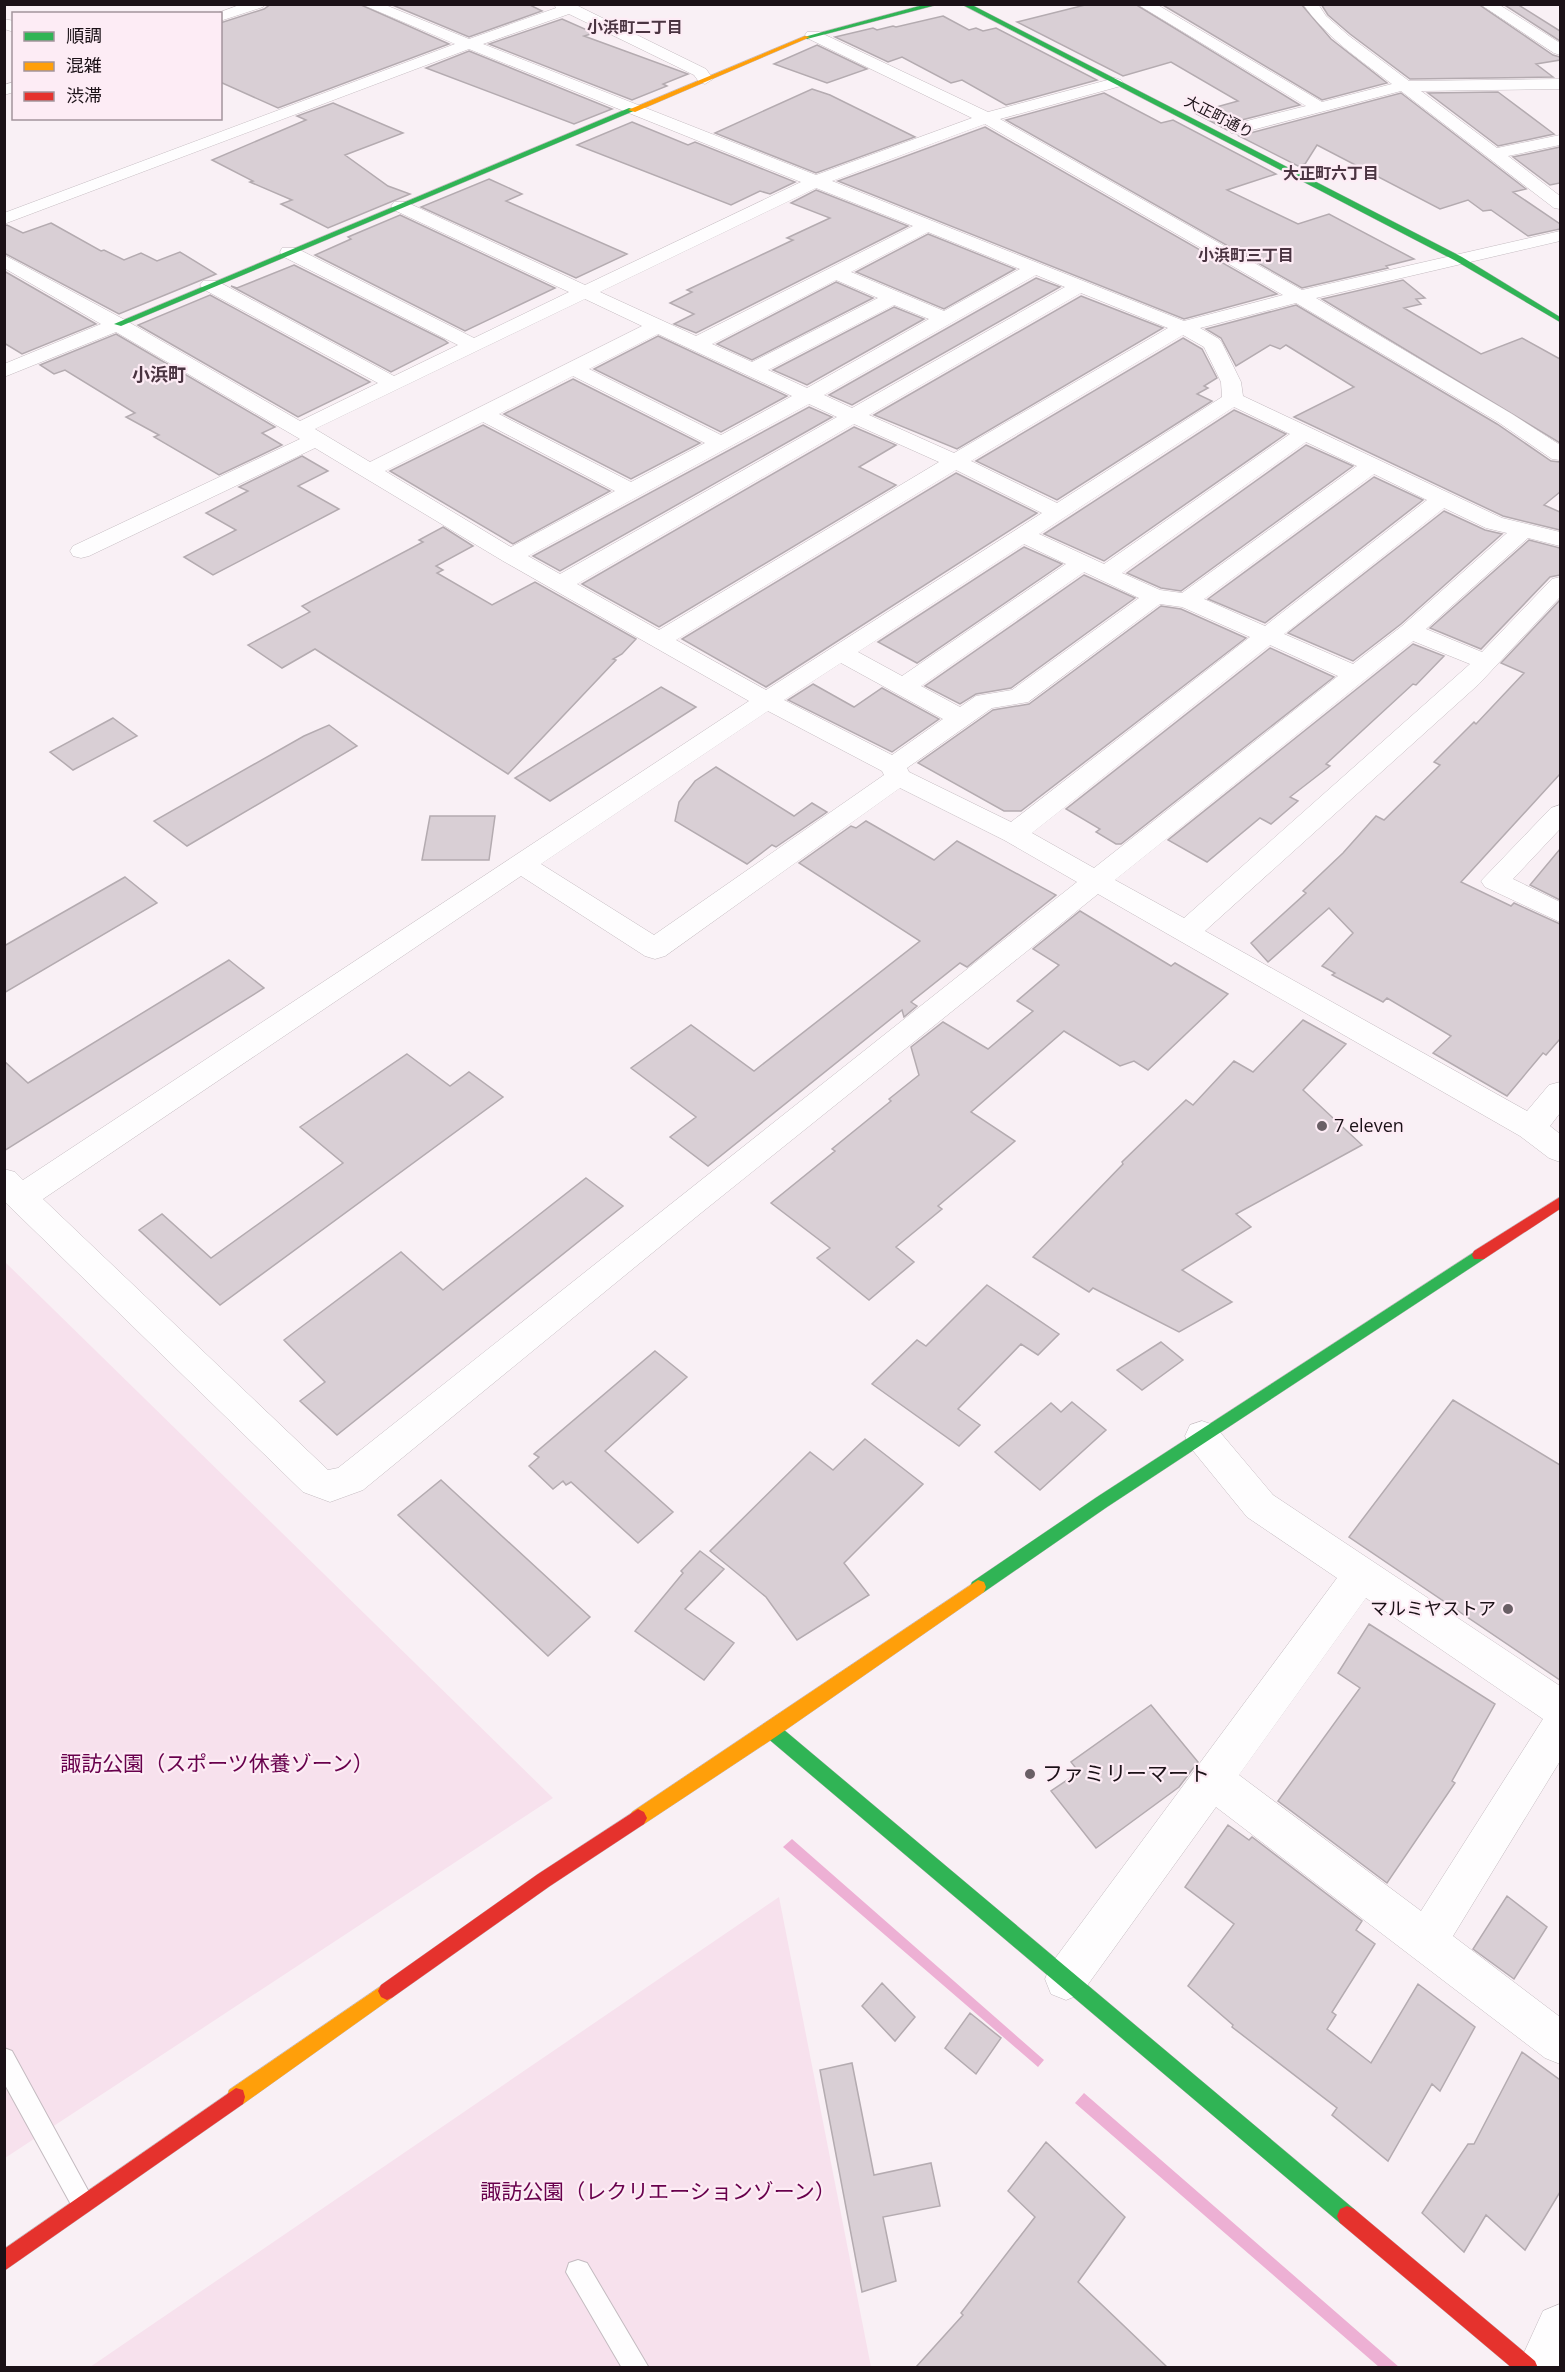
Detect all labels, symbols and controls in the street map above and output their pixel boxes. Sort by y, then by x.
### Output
legend [12,12,222,120]
district label: 小浜町二丁目 [587,16,683,38]
text: 順調 [66,23,102,47]
text: 混雑 [66,53,102,77]
text: 渋滞 [66,83,102,107]
street label: 大正町通り [1181,90,1257,142]
district label: 大正町六丁目 [1283,162,1379,184]
district label: 小浜町三丁目 [1198,244,1294,266]
district label: 小浜町 [132,362,186,386]
place label: 7 eleven [1334,1113,1404,1137]
marker: 7 eleven [1315,1119,1329,1133]
place label: マルミヤストア [1370,1596,1496,1620]
marker: マルミヤストア [1501,1602,1515,1616]
park label: 諏訪公園（スポーツ休養ゾーン） [60,1749,374,1777]
place label: ファミリーマート [1042,1759,1210,1787]
marker: ファミリーマート [1023,1767,1037,1781]
park label: 諏訪公園（レクリエーションゾーン） [480,2177,836,2205]

